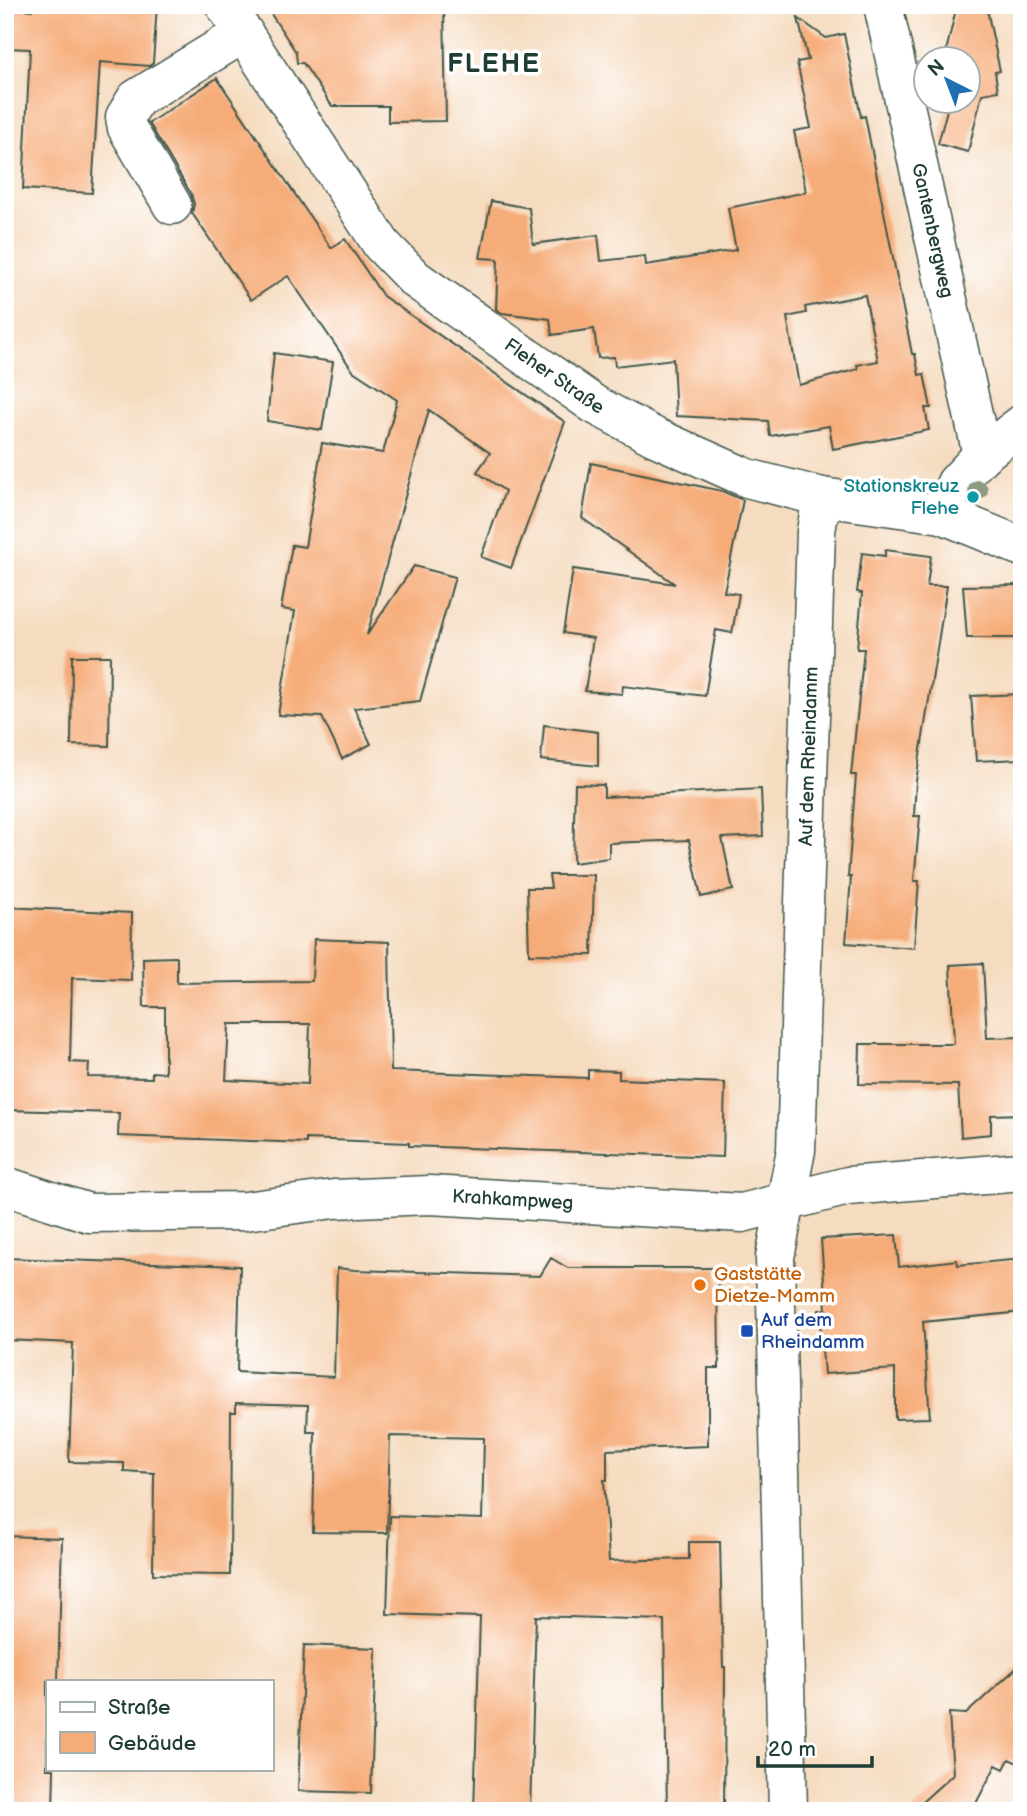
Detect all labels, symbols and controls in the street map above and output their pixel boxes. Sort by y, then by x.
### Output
north arrow [912,46,982,116]
district label: FLEHE [447,49,541,80]
text: N [924,55,950,82]
street label: Gantenbergweg [907,161,959,300]
street label: Fleher Straße [500,334,608,419]
place label: Stationskreuz Flehe [844,475,960,520]
marker: Stationskreuz Flehe [965,489,981,505]
street label: Auf dem Rheindamm [794,666,823,847]
street label: Krahkampweg [452,1185,574,1215]
place label: Gaststätte Dietze-Mamm [714,1263,835,1308]
marker: Gaststätte Dietze-Mamm [692,1277,708,1293]
place label: Auf dem Rheindamm [761,1309,865,1354]
marker: Auf dem Rheindamm [739,1323,755,1339]
legend [46,1680,273,1770]
text: Straße [108,1695,170,1720]
scale bar [758,1725,871,1769]
text: Gebäude [108,1731,196,1756]
text: 20 m [768,1737,816,1762]

